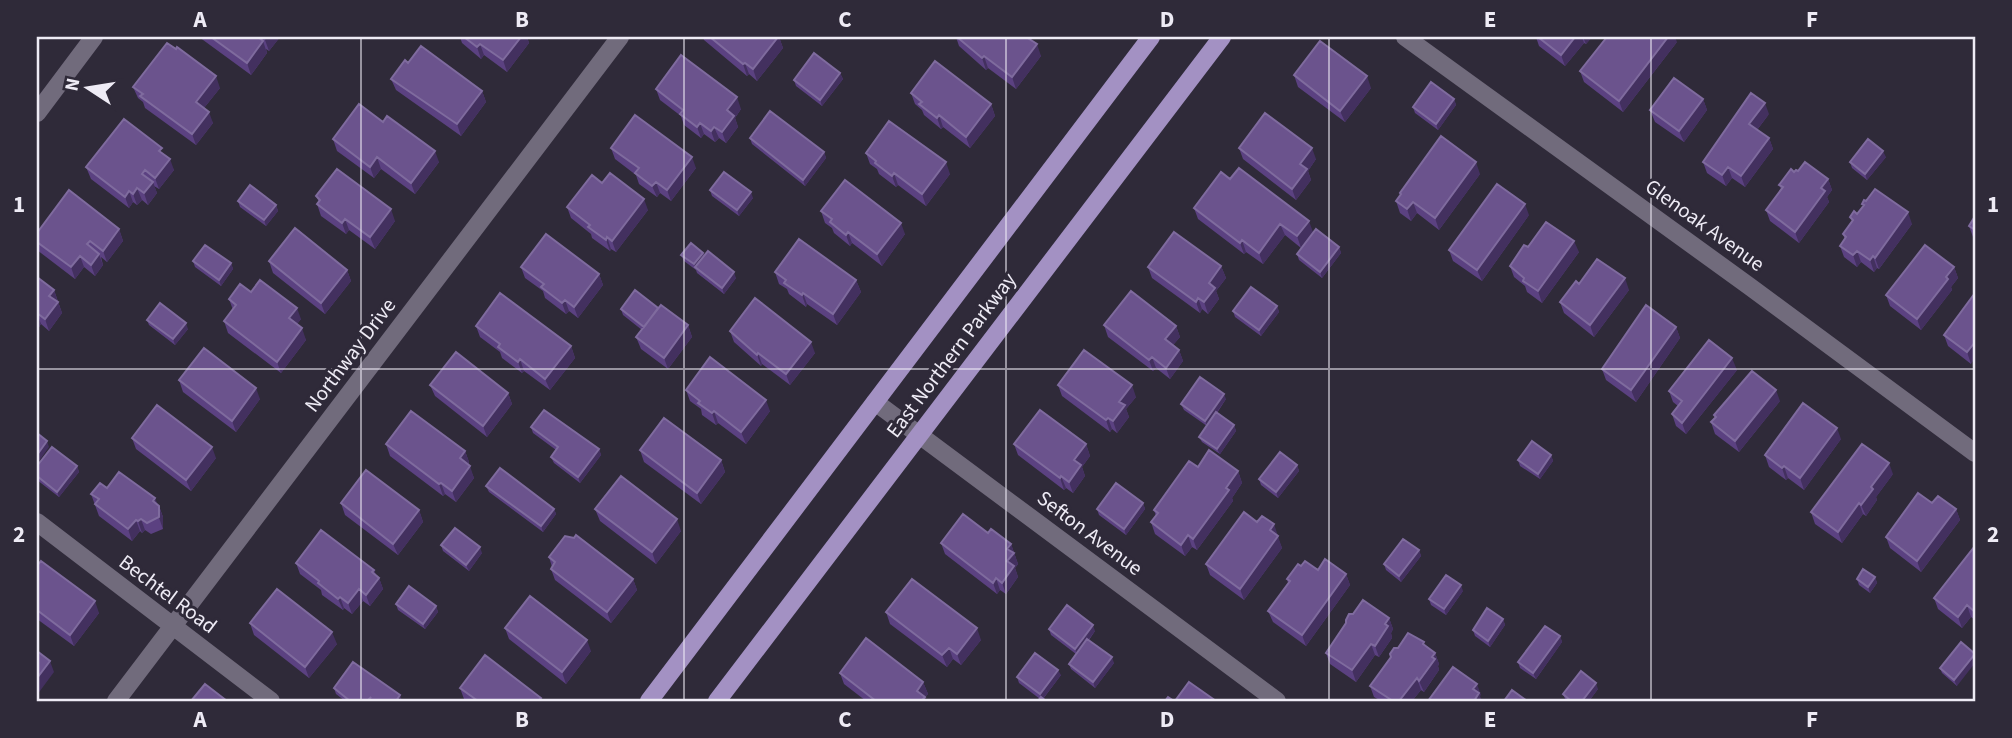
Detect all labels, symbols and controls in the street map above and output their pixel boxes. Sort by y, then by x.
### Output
text: A [192,3,207,36]
text: B [515,3,529,36]
text: C [838,3,852,36]
text: D [1160,3,1174,36]
text: E [1484,3,1496,36]
text: F [1806,3,1818,36]
north arrow [52,52,122,122]
text: N [58,76,87,94]
street label: Glenoak Avenue [1639,171,1771,279]
text: 1 [13,188,25,221]
text: 1 [1987,188,1999,221]
street label: East Northern Parkway [879,266,1023,444]
street label: Northway Drive [297,292,403,418]
street label: Sefton Avenue [1031,483,1149,583]
text: 2 [13,518,25,551]
text: 2 [1987,518,1999,551]
street label: Bechtel Road [113,547,223,641]
text: A [192,703,207,736]
text: B [515,703,529,736]
text: C [838,703,852,736]
text: D [1160,703,1174,736]
text: E [1484,703,1496,736]
text: F [1806,703,1818,736]

